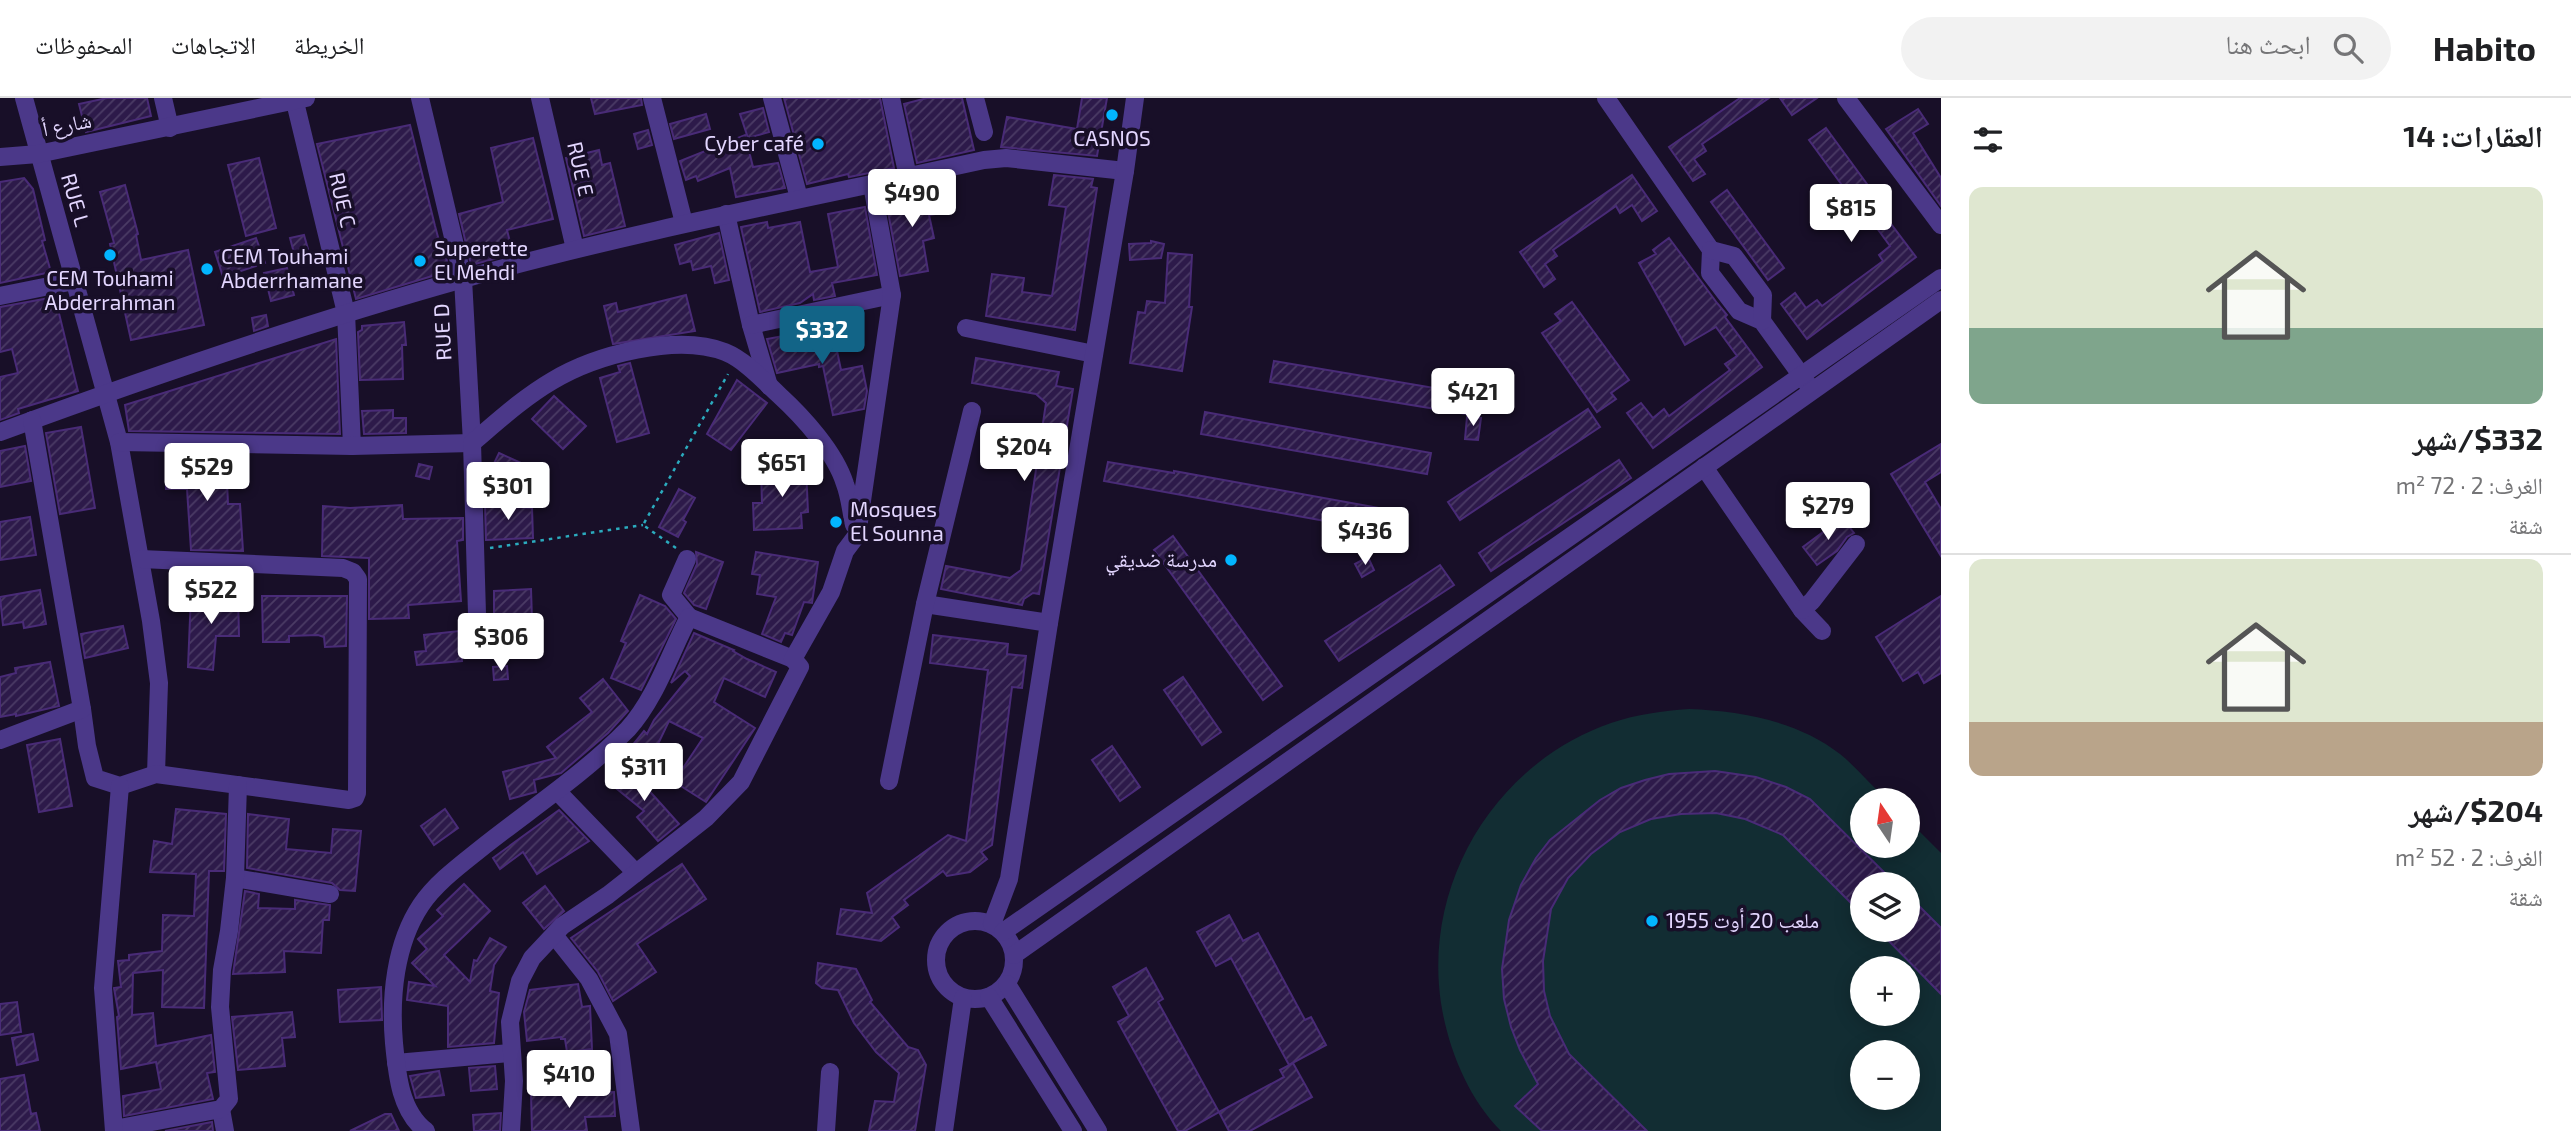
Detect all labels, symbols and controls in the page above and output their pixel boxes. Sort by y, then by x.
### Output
search box [1901,17,2391,80]
text: ابحث هنا [2226,28,2311,59]
text: Habito [2433,28,2536,68]
icon: search [2329,29,2367,67]
text: المحفوظات [35,30,133,59]
text: الاتجاهات [171,30,256,59]
text: الخريطة [294,30,365,59]
street label: شارع أ [40,107,94,143]
marker: CASNOS [1104,107,1120,123]
text: العقارات: 14 [2403,117,2543,153]
icon: filters [1969,121,2007,159]
place label: CASNOS [1073,125,1151,150]
place label: Cyber café [704,130,804,155]
marker: Cyber café [810,136,826,152]
street label: RUE E [563,139,600,198]
street label: RUE L [57,170,96,229]
street label: RUE C [325,170,362,229]
pin: $490 [871,170,953,229]
text: $490 [884,178,940,206]
pin: $815 [1810,184,1892,244]
text: $815 [1826,193,1876,221]
icon: home [2193,232,2319,358]
place label: Superette El Mehdi [434,235,528,284]
place label: CEM Touhami Abderrhamane [221,243,363,292]
marker: CEM Touhami Abderrahman [102,247,118,263]
marker: Superette El Mehdi [412,253,428,269]
marker: CEM Touhami Abderrhamane [199,261,215,277]
place label: CEM Touhami Abderrahman [44,265,176,314]
street label: RUE D [428,303,455,361]
pin: $332 [781,306,863,366]
text: $332 [796,315,848,343]
pin: $421 [1432,368,1514,428]
text: $421 [1447,377,1499,405]
text: $332/شهر [2413,420,2543,456]
pin: $204 [983,424,1065,483]
text: $204 [996,432,1052,460]
pin: $651 [741,440,823,499]
pin: $529 [166,444,248,503]
text: $651 [757,448,807,476]
text: $529 [181,452,233,480]
pin: $301 [467,462,549,522]
text: $301 [483,471,533,499]
text: الغرف: 2 · 72 m² [2396,471,2543,499]
pin: $279 [1787,482,1869,542]
text: $279 [1802,491,1854,519]
place label: Mosques El Sounna [850,496,944,545]
pin: $436 [1324,508,1406,567]
text: شقة [2509,511,2543,539]
marker: Mosques El Sounna [828,514,844,530]
text: $436 [1338,516,1392,544]
place label: مدرسة ضديقي [1105,546,1217,576]
marker: مدرسة ضديقي [1223,552,1239,568]
pin: $522 [170,566,252,626]
text: $522 [185,575,237,603]
icon: home [2193,604,2319,730]
pin: $306 [460,614,542,673]
text: $306 [474,622,528,650]
pin: $311 [603,744,685,803]
text: $311 [621,752,667,780]
north arrow [1850,788,1920,858]
map controls [1850,788,1920,1110]
text: $204/شهر [2409,792,2543,828]
text: الغرف: 2 · 52 m² [2395,843,2543,871]
button: layers [1850,872,1920,942]
text: شقة [2509,883,2543,911]
place label: ملعب 20 أوت 1955 [1666,907,1819,933]
marker: ملعب 20 أوت 1955 [1644,913,1660,929]
button: + [1850,956,1920,1026]
button: − [1850,1040,1920,1110]
pin: $410 [528,1051,610,1110]
text: $410 [543,1059,595,1087]

